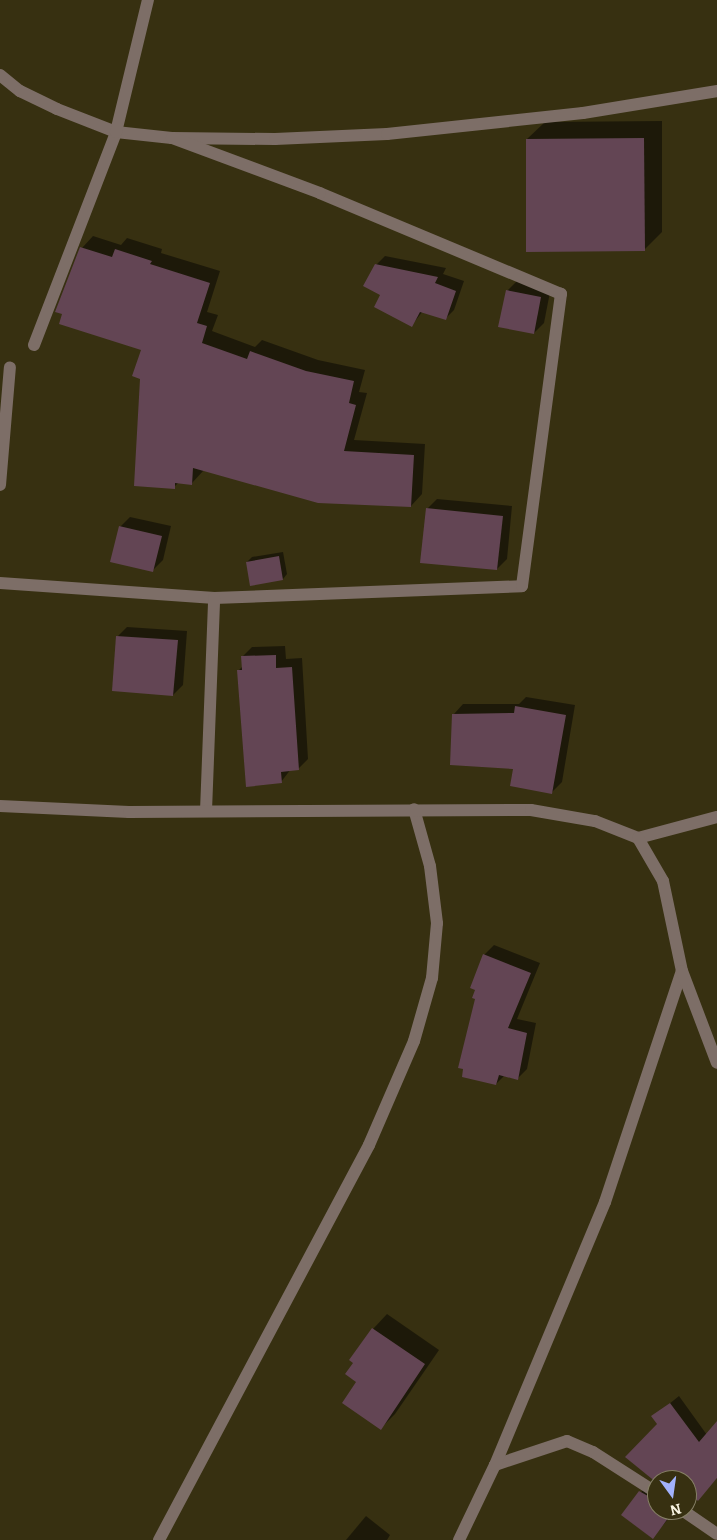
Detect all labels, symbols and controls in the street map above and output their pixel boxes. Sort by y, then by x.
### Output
north arrow [647,1470,697,1520]
text: N [668,1500,683,1519]

